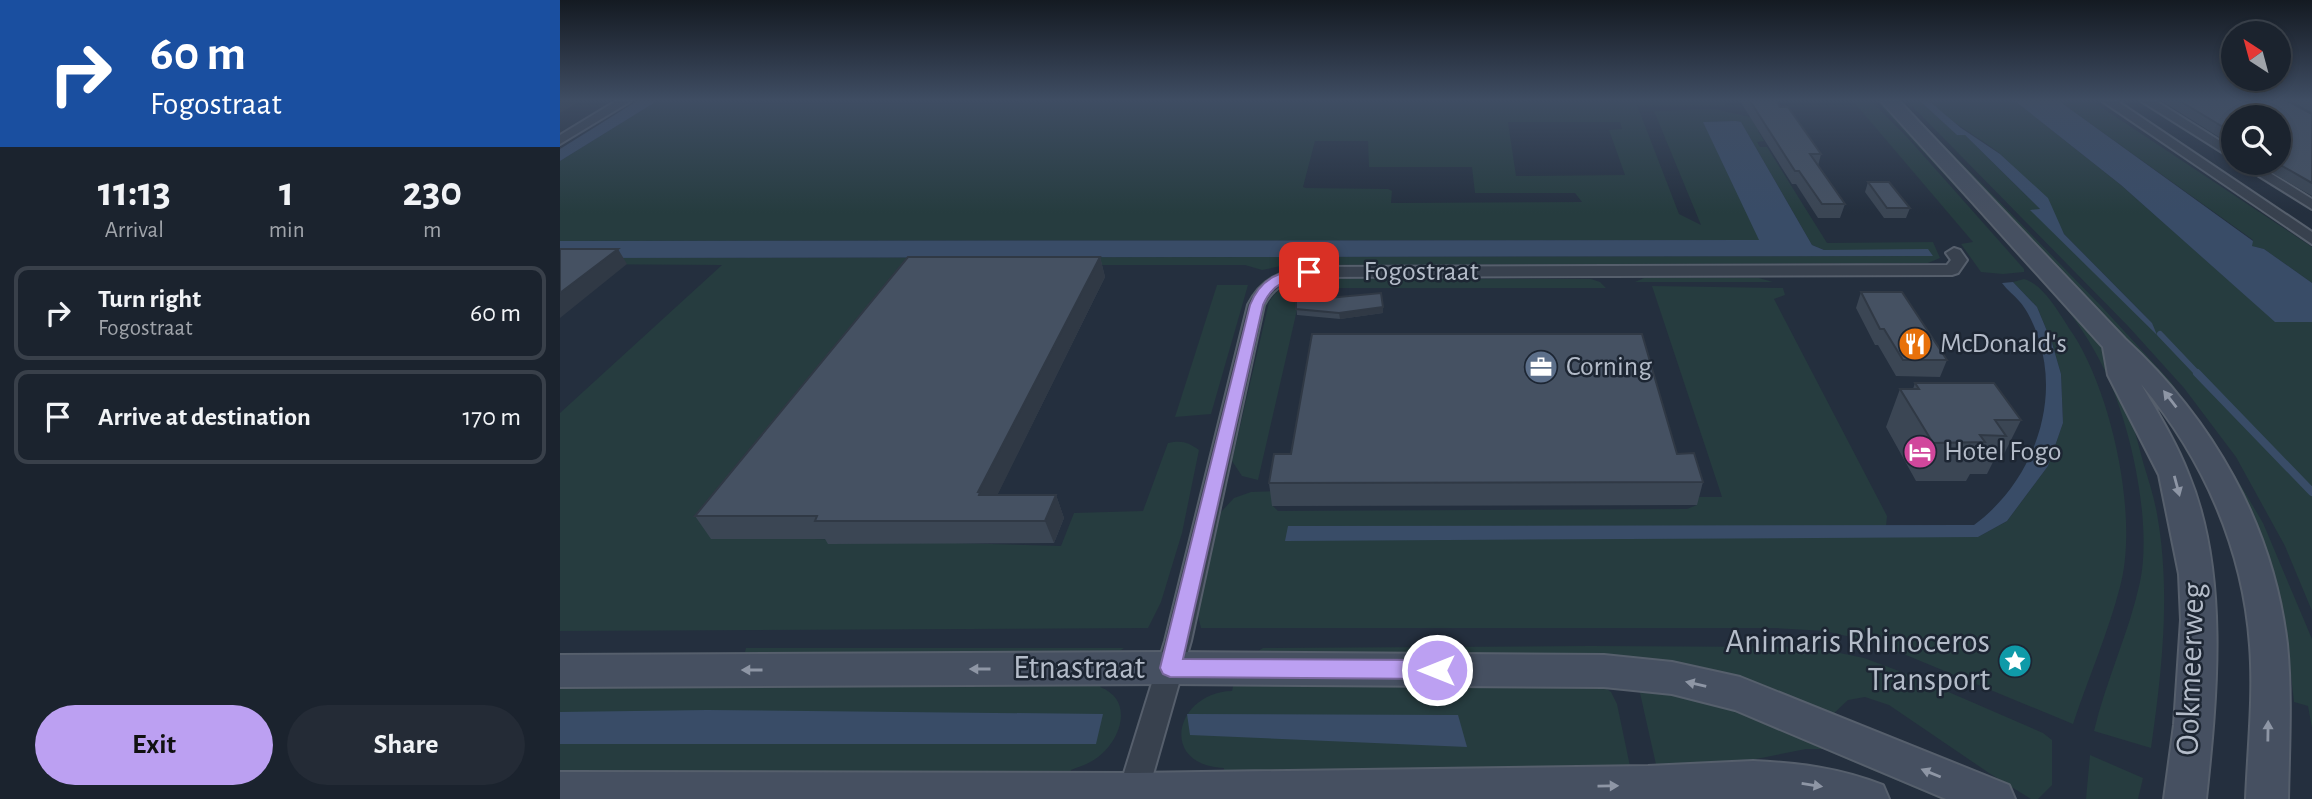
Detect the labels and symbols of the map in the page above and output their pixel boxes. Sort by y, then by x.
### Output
north arrow [2221,21,2291,91]
pin [1279,242,1339,302]
street label: Fogostraat [1363,258,1479,286]
restaurant icon: McDonald's [1896,325,1934,363]
place label: McDonald's [1940,330,2067,358]
office icon: Corning [1522,348,1560,386]
place label: Corning [1566,353,1652,381]
one-way arrow [2162,391,2177,409]
hotel icon: Hotel Fogo [1901,433,1939,471]
place label: Hotel Fogo [1944,438,2062,466]
one-way arrow [2172,476,2183,498]
street label: Ookmeerweg [2171,582,2211,756]
place label: Animaris Rhinoceros Transport [1725,626,1990,697]
position arrow [1400,633,1474,707]
place icon: Animaris Rhinoceros Transport [1996,642,2034,680]
street label: Etnastraat [1013,652,1146,685]
one-way arrow [968,663,990,675]
one-way arrow [741,664,763,676]
one-way arrow [1685,678,1707,689]
one-way arrow [2262,720,2274,742]
one-way arrow [1921,767,1942,778]
one-way arrow [1801,779,1823,790]
one-way arrow [1597,781,1619,792]

